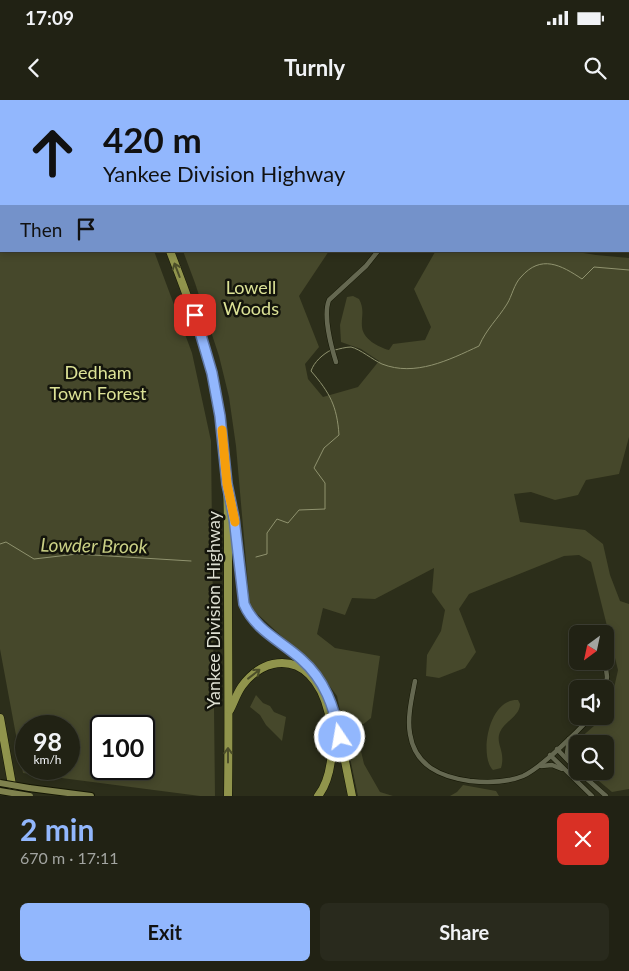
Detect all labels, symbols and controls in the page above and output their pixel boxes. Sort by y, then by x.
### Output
text: 17:09 [25,6,74,29]
icon: back [20,54,48,82]
text: Turnly [284,54,345,81]
icon: search [581,54,609,82]
text: 420 m [103,118,202,160]
icon: ahead [20,120,85,185]
text: Yankee Division Highway [103,160,345,187]
icon: arrive [72,215,100,243]
text: Then [20,218,62,241]
one-way arrow [172,263,182,278]
park label: Lowell Woods [223,276,279,319]
pin [174,294,216,336]
icon: arrive [181,301,209,329]
park label: Dedham Town Forest [50,361,147,404]
street label: Yankee Division Highway [202,510,224,709]
water label: Lowder Brook [40,533,149,557]
north arrow [569,625,614,670]
map controls [569,625,614,780]
one-way arrow [248,668,261,679]
button: sound [569,680,614,725]
position arrow [313,710,365,762]
speed limit sign: 100 [90,715,155,780]
text: 98 [33,726,62,756]
button: search [569,735,614,780]
one-way arrow [223,747,233,764]
text: km/h [33,752,62,767]
text: 2 min [20,811,94,847]
button: close [557,813,609,865]
text: 670 m · 17:11 [20,848,119,867]
button: Exit [20,903,310,961]
button: Share [320,903,609,961]

